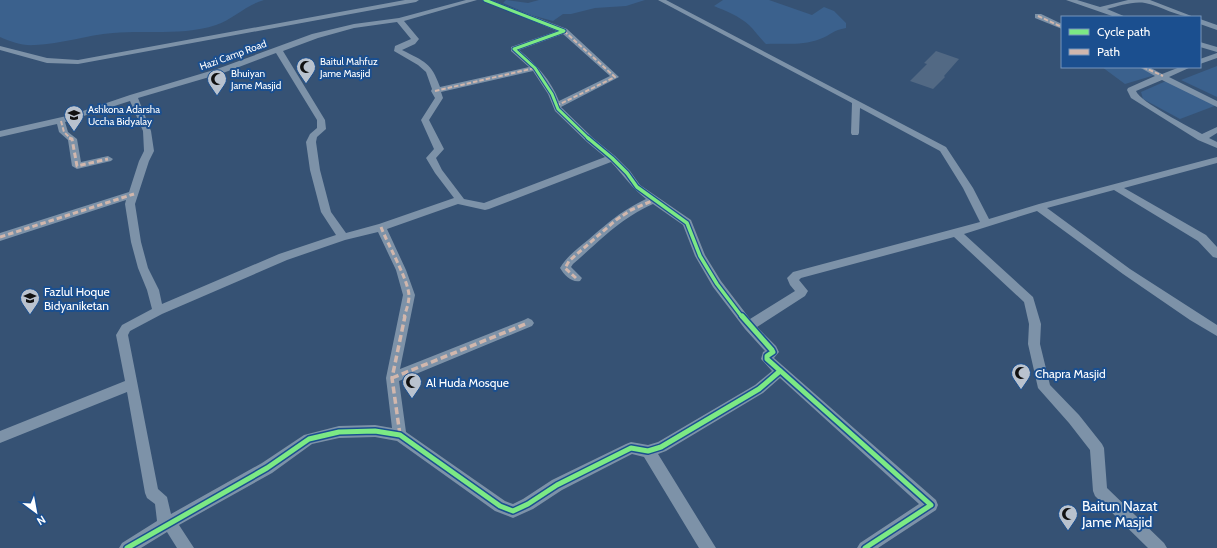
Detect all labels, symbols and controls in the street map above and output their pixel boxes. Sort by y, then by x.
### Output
legend [1061,16,1201,68]
text: Cycle path [1097,24,1150,39]
street label: Hazi Camp Road [198,37,268,73]
text: Path [1097,44,1120,59]
place label: Baitul Mahfuz Jame Masjid [319,55,378,80]
mosque icon: Baitul Mahfuz Jame Masjid [295,56,317,84]
place label: Bhuiyan Jame Masjid [230,67,281,92]
mosque icon: Bhuiyan Jame Masjid [206,68,228,96]
place label: Ashkona Adarsha Uccha Bidyalay [88,103,160,128]
school or university icon: Ashkona Adarsha Uccha Bidyalay [63,104,85,132]
place label: Fazlul Hoque Bidyaniketan [44,284,110,313]
school or university icon: Fazlul Hoque Bidyaniketan [19,287,41,315]
mosque icon: Chapra Masjid [1010,362,1032,390]
place label: Chapra Masjid [1035,366,1106,381]
mosque icon: Al Huda Mosque [401,371,423,399]
place label: Al Huda Mosque [426,375,509,390]
north arrow [16,492,56,532]
place label: Baitun Nazat Jame Masjid [1081,497,1158,531]
mosque icon: Baitun Nazat Jame Masjid [1057,503,1079,531]
text: N [34,512,48,528]

